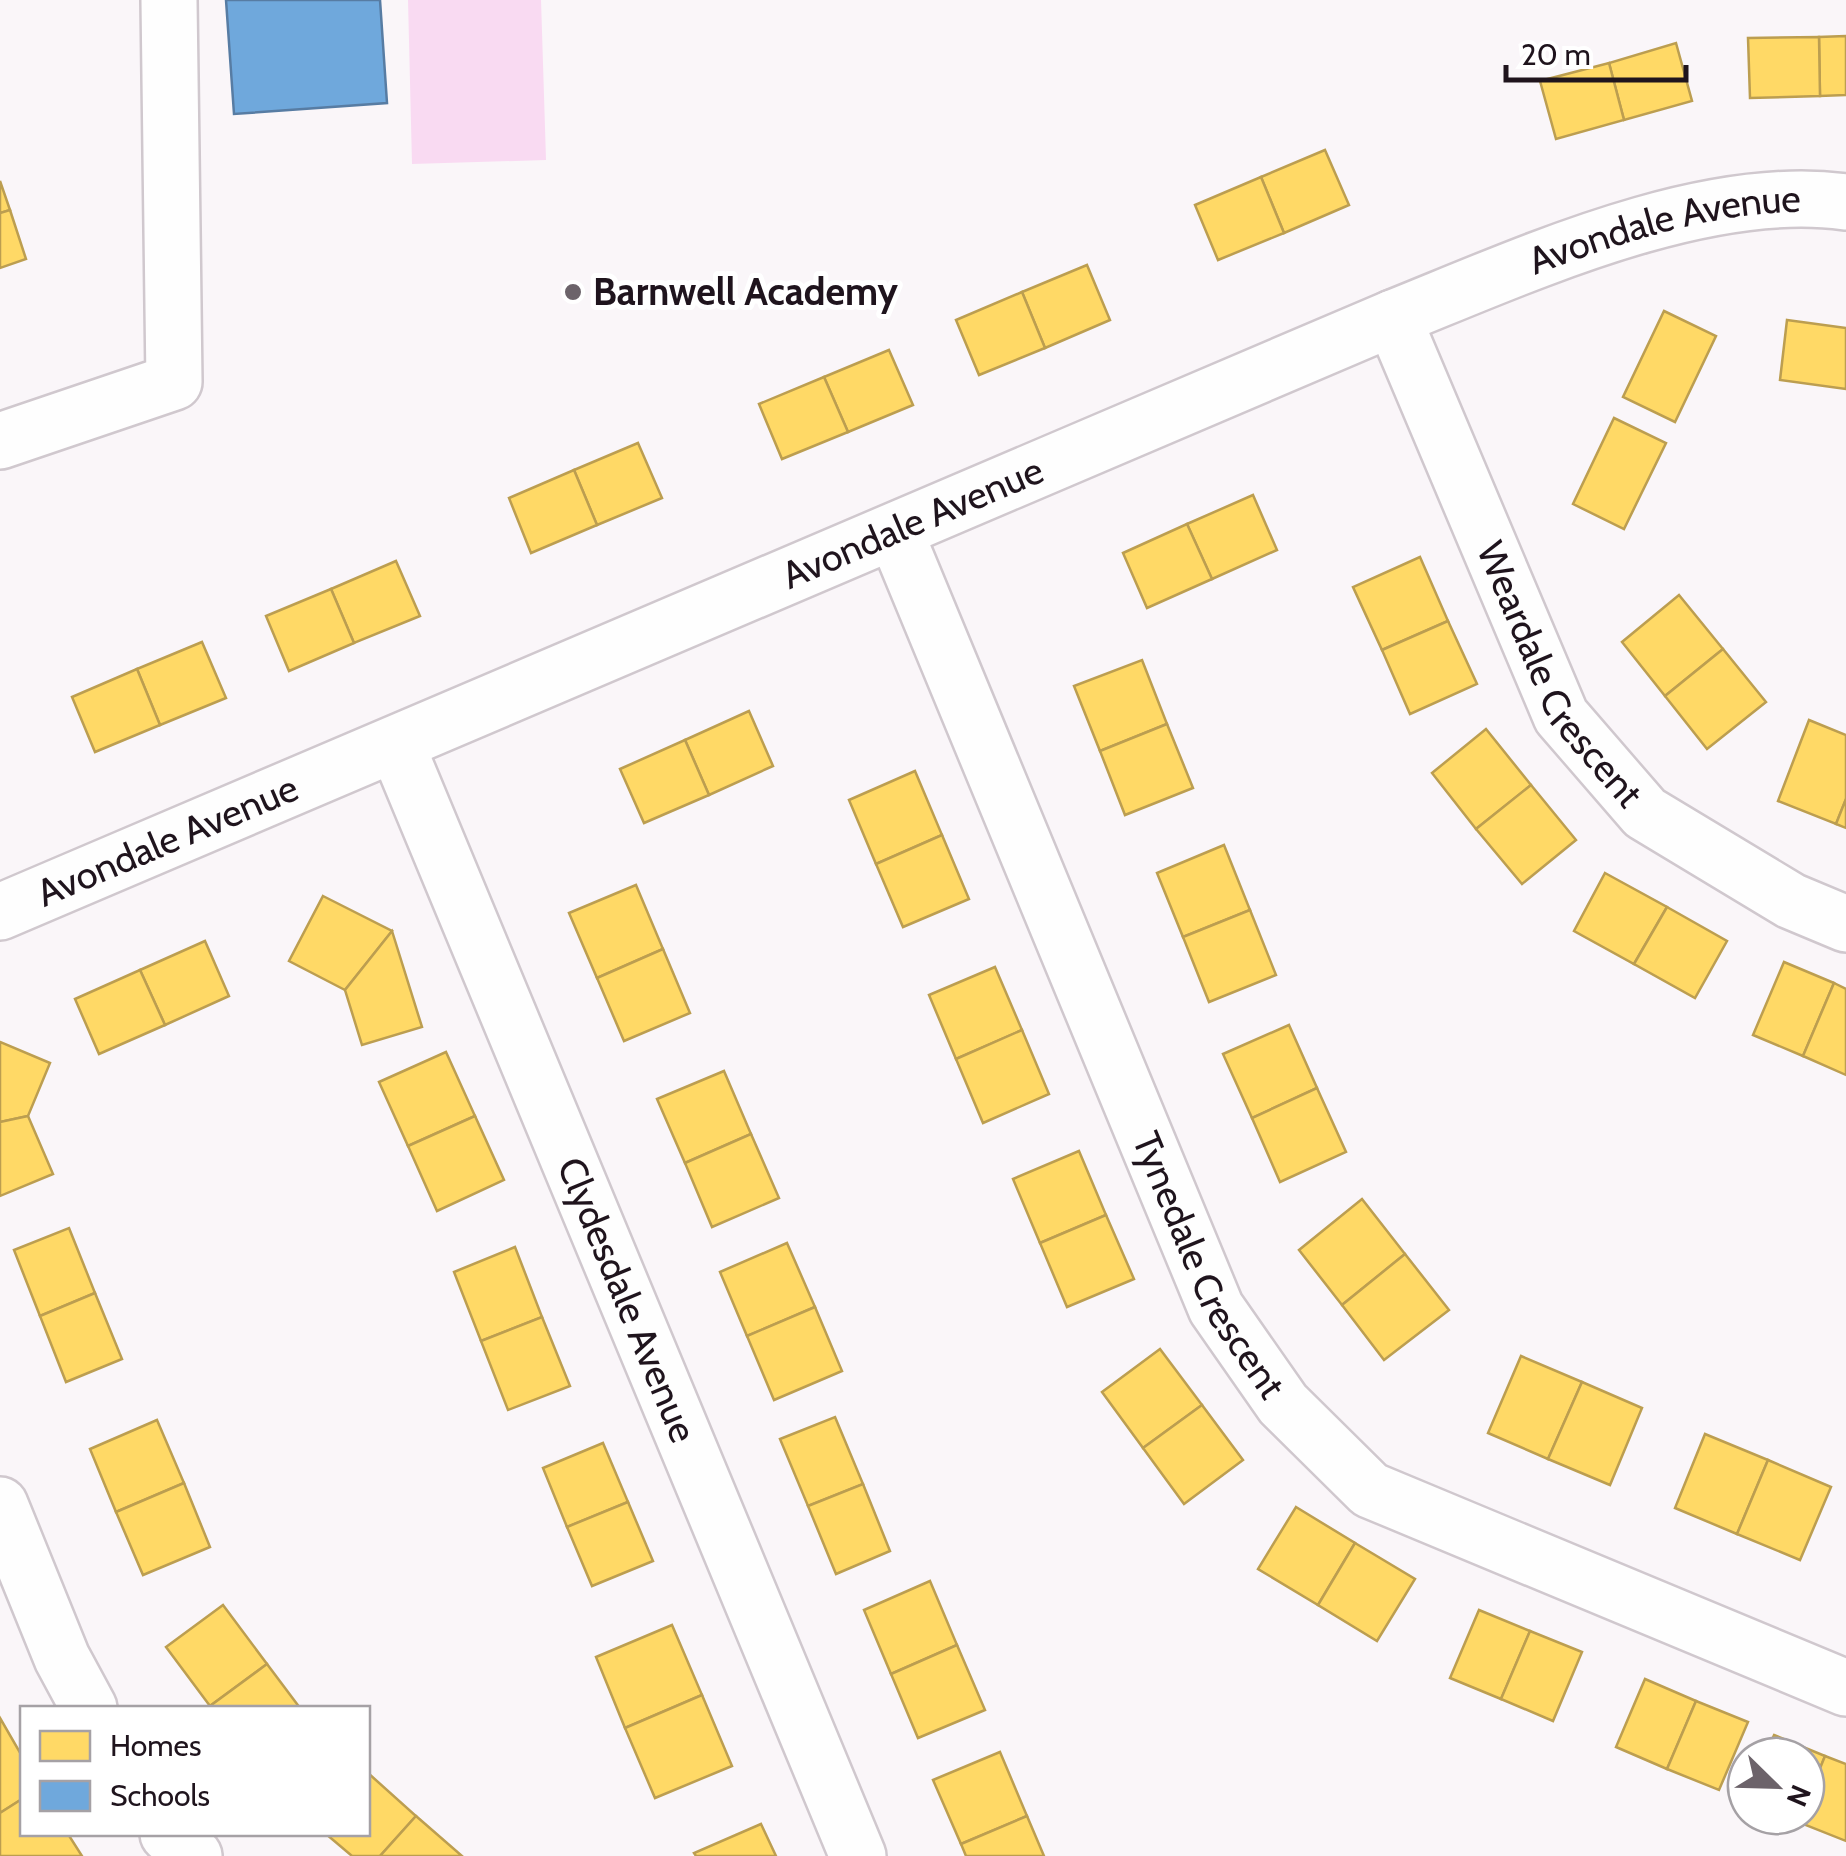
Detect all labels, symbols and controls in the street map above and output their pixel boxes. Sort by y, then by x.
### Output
scale bar [1506,20,1686,82]
text: 20 m [1521,36,1591,73]
street label: Avondale Avenue [1522,175,1801,284]
place label: Barnwell Academy [593,268,899,315]
marker: Barnwell Academy [562,281,584,303]
street label: Avondale Avenue [775,446,1050,599]
street label: Weardale Crescent [1467,534,1653,817]
street label: Avondale Avenue [30,764,305,917]
street label: Tynedale Crescent [1123,1125,1296,1407]
street label: Clydesdale Avenue [547,1150,707,1449]
legend [20,1706,370,1836]
text: Homes [110,1727,201,1764]
north arrow [1726,1736,1826,1836]
text: Schools [110,1777,210,1814]
text: N [1779,1780,1819,1812]

